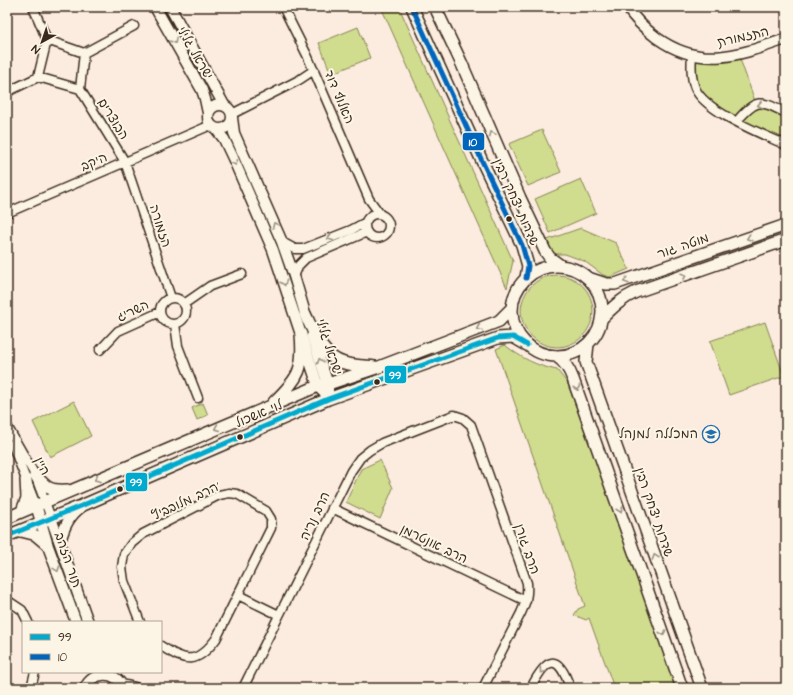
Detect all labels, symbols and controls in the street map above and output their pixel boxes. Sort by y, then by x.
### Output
north arrow [22,22,62,62]
street label: התזמורת [715,22,771,52]
street label: ישראל גלילי [173,23,217,83]
one-way arrow [169,37,176,44]
text: N [28,41,43,57]
street label: האלוף דוד [320,67,358,127]
street label: הבוצרים [93,95,133,143]
one-way arrow [756,100,763,108]
one-way arrow [489,130,497,138]
line badge: 10 [462,132,485,151]
text: 10 [469,135,477,150]
street label: היקב [78,148,110,176]
street label: שדרות יצחק רבין [489,156,543,248]
one-way arrow [230,158,238,166]
street label: הזמורה [145,202,175,250]
unlabelled marker [504,214,514,224]
one-way arrow [272,222,280,229]
street label: מוטה גור [655,229,711,263]
one-way arrow [327,233,334,241]
one-way arrow [746,233,753,241]
one-way arrow [680,272,687,281]
one-way arrow [623,276,630,284]
one-way arrow [279,279,288,286]
street label: השריג [114,296,152,326]
street label: ישראל גלילי [311,316,347,378]
one-way arrow [476,324,483,332]
one-way arrow [317,358,325,365]
line badge: 99 [384,365,407,384]
text: 99 [389,368,401,383]
unlabelled marker [372,377,382,387]
one-way arrow [572,384,580,391]
street label: לוי אשכול [232,396,286,432]
one-way arrow [214,423,221,431]
school or university icon: המכללה למנהל [701,424,721,444]
place label: המכללה למנהל [619,425,698,443]
unlabelled marker [235,432,245,442]
street label: היין [30,454,54,478]
street label: שדרות יצחק רבין [630,465,678,559]
line badge: 99 [125,472,148,492]
one-way arrow [94,474,101,482]
text: 99 [130,475,142,490]
street label: הרב מלובביץ' [149,477,223,525]
unlabelled marker [115,484,125,494]
street label: הרב נריה [295,489,335,543]
one-way arrow [615,507,623,514]
street label: הרב אונטרמן [397,520,471,568]
street label: הרב גורן [510,521,544,577]
street label: תור הזהב [50,530,86,590]
one-way arrow [651,554,660,561]
one-way arrow [52,565,60,572]
legend [22,621,162,673]
text: 99 [58,629,72,646]
one-way arrow [658,629,666,636]
text: 10 [58,649,68,666]
one-way arrow [540,667,547,674]

